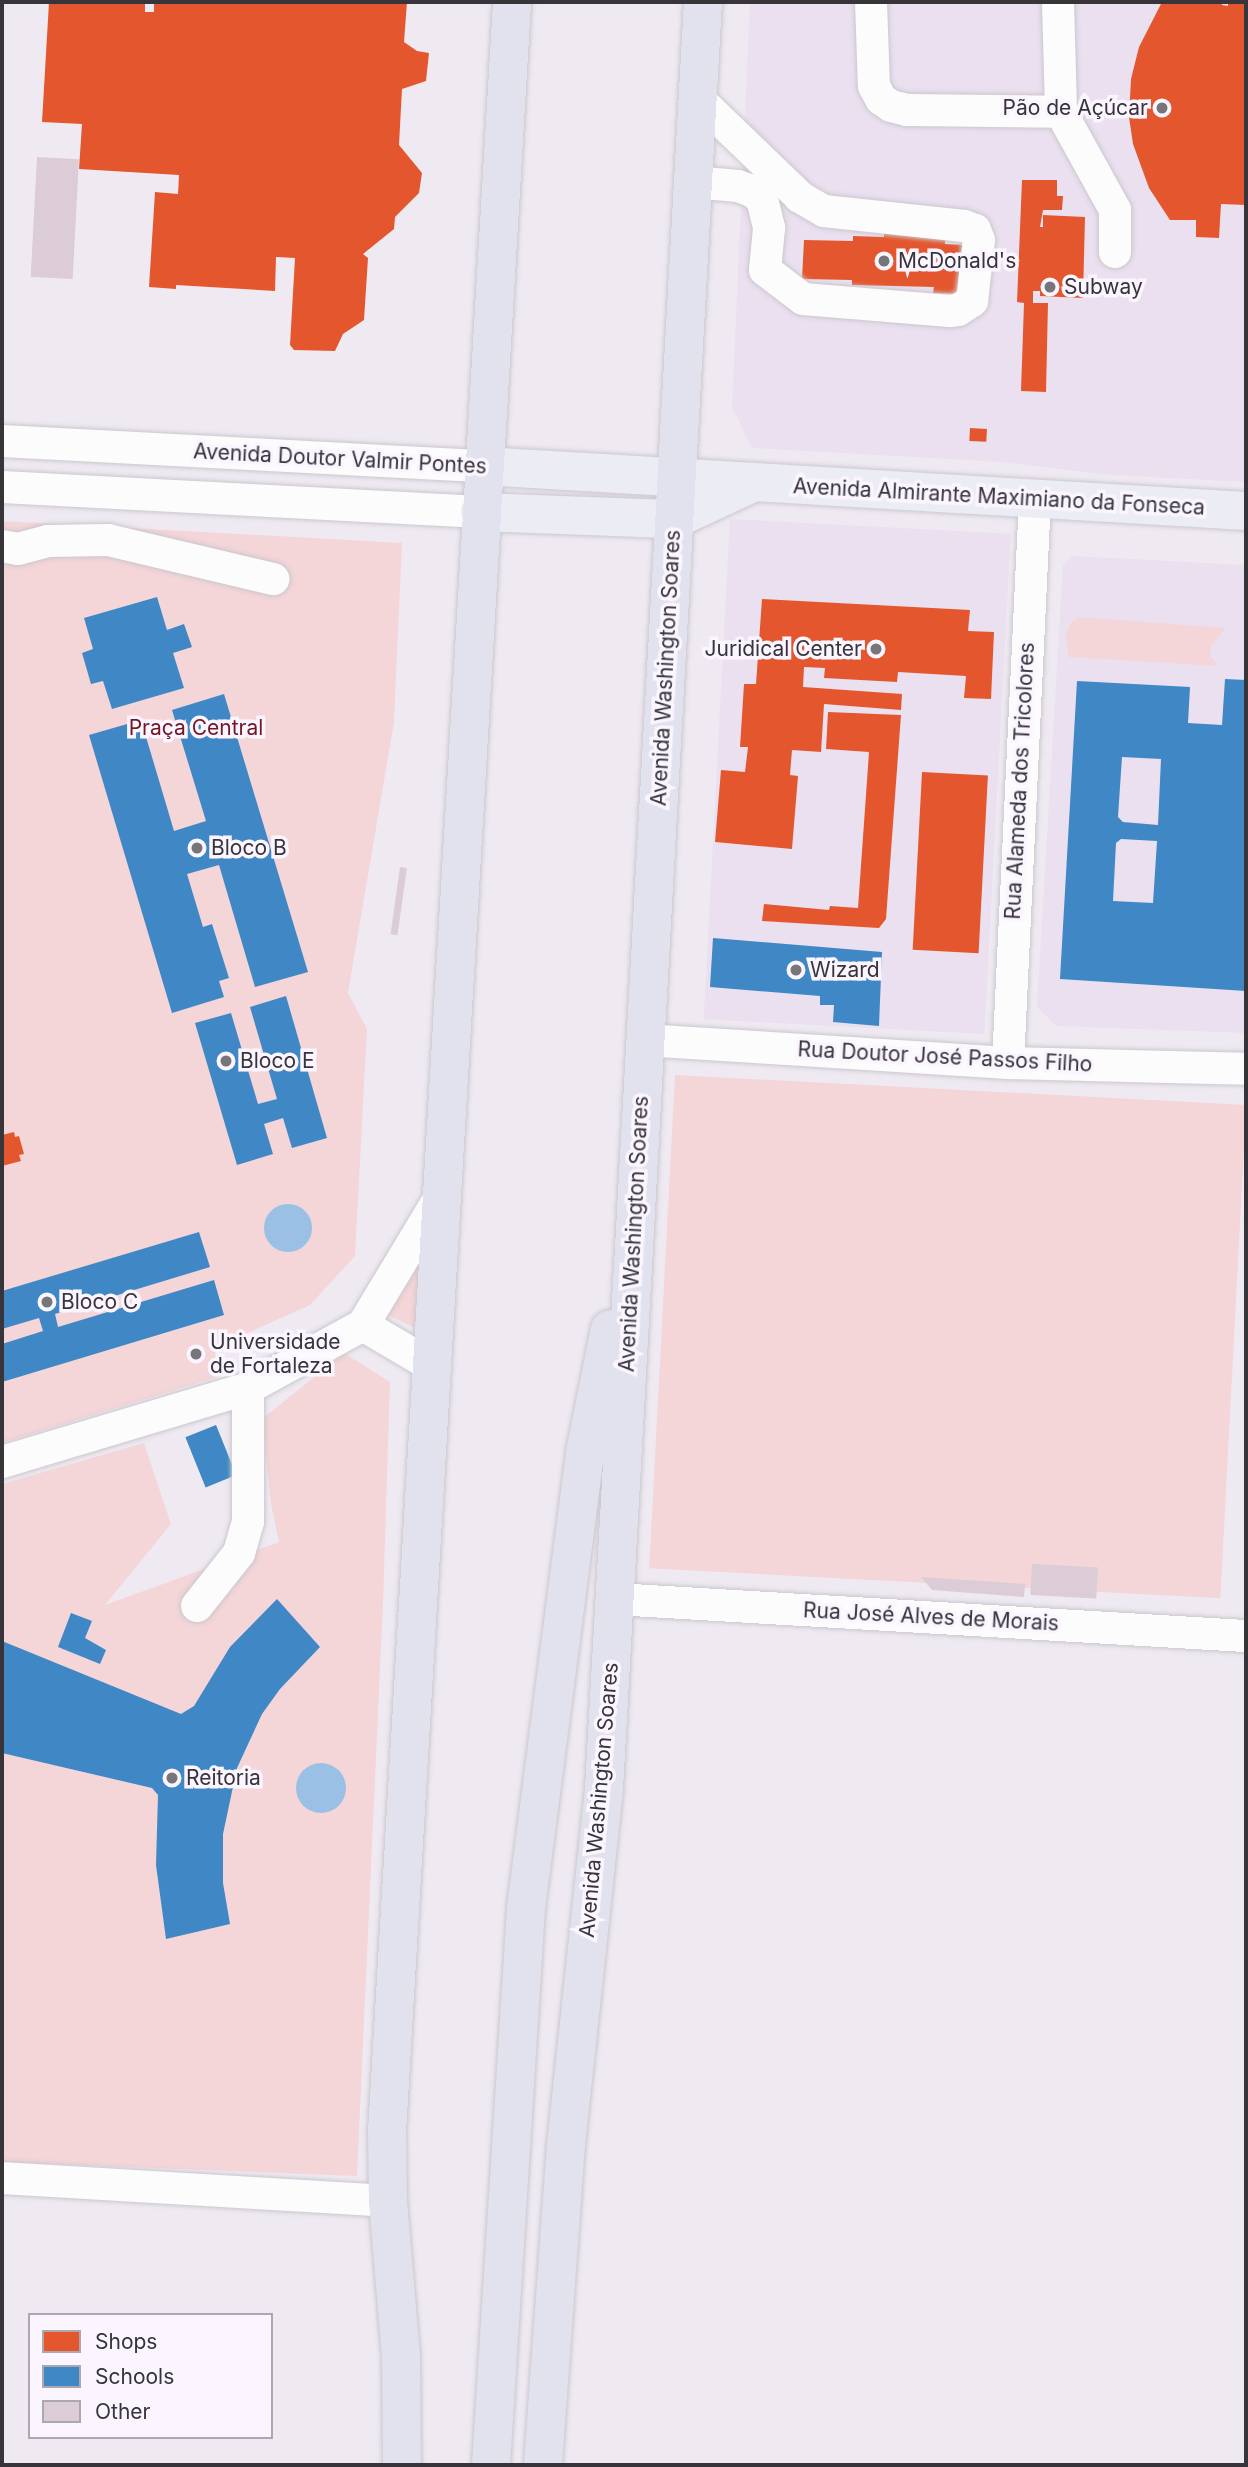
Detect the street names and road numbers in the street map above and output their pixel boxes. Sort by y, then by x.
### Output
street label: Avenida Doutor Valmir Pontes [193,439,487,479]
street label: Avenida Almirante Maximiano da Fonseca [792,474,1206,520]
street label: Avenida Washington Soares [646,529,686,807]
street label: Rua Alameda dos Tricolores [1000,642,1040,920]
street label: Rua Doutor José Passos Filho [797,1037,1093,1077]
street label: Avenida Washington Soares [614,1095,654,1373]
street label: Rua José Alves de Morais [802,1598,1060,1636]
street label: Avenida Washington Soares [574,1661,624,1939]

